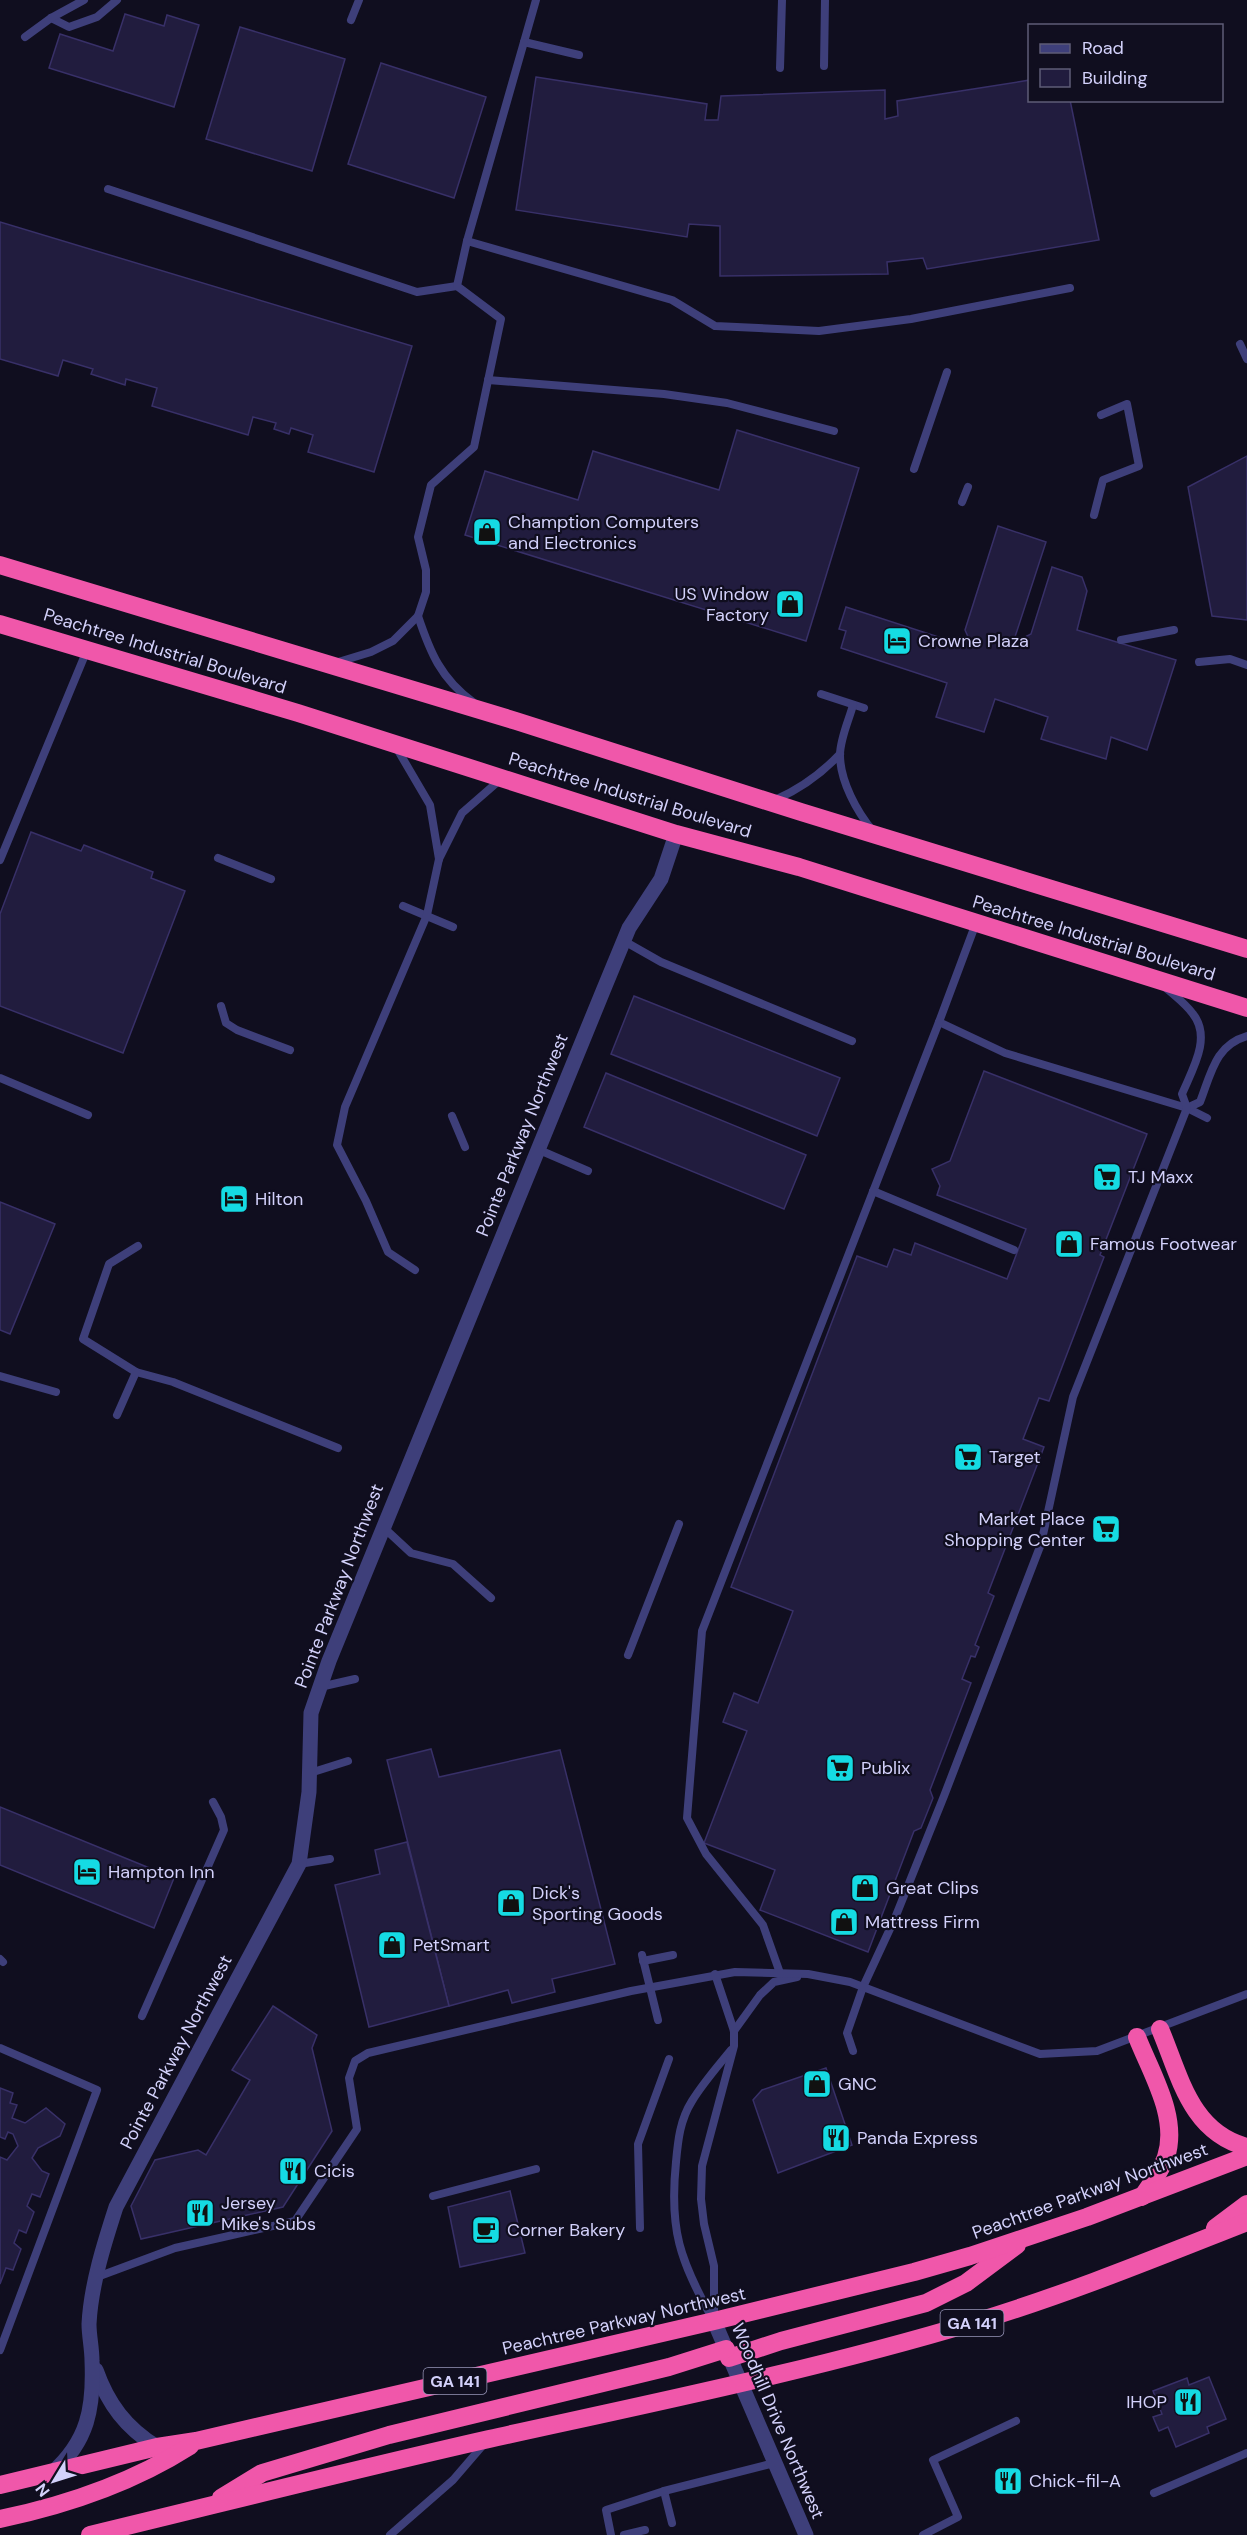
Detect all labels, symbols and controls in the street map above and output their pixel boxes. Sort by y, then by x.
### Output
legend [1028,24,1223,102]
text: Road [1082,36,1124,60]
text: Building [1082,66,1147,90]
place label: Chamption Computers and Electronics [508,510,699,555]
shop icon: Chamption Computers and Electronics [471,516,503,548]
place label: US Window Factory [675,582,769,627]
shop icon: US Window Factory [774,588,806,620]
street label: Peachtree Industrial Boulevard [41,603,289,699]
hotel icon: Crowne Plaza [881,625,913,657]
place label: Crowne Plaza [918,629,1029,653]
street label: Peachtree Industrial Boulevard [506,747,754,843]
street label: Peachtree Industrial Boulevard [970,890,1218,986]
street label: Pointe Parkway Northwest [470,1030,574,1240]
supermarket icon: TJ Maxx [1091,1161,1123,1193]
place label: TJ Maxx [1128,1165,1193,1189]
hotel icon: Hilton [218,1183,250,1215]
place label: Hilton [255,1187,303,1211]
shop icon: Famous Footwear [1053,1228,1085,1260]
place label: Famous Footwear [1090,1232,1237,1256]
supermarket icon: Target [952,1441,984,1473]
place label: Target [989,1445,1041,1469]
street label: Pointe Parkway Northwest [289,1480,389,1692]
place label: Market Place Shopping Center [944,1507,1085,1552]
supermarket icon: Market Place Shopping Center [1090,1513,1122,1545]
supermarket icon: Publix [824,1752,856,1784]
place label: Publix [861,1756,910,1780]
hotel icon: Hampton Inn [71,1856,103,1888]
place label: Hampton Inn [108,1860,214,1884]
shop icon: Great Clips [849,1872,881,1904]
place label: Great Clips [886,1876,979,1900]
place label: Dick's Sporting Goods [532,1881,663,1926]
shop icon: Dick's Sporting Goods [495,1887,527,1919]
shop icon: Mattress Firm [828,1906,860,1938]
place label: Mattress Firm [865,1910,980,1934]
shop icon: PetSmart [376,1929,408,1961]
place label: PetSmart [413,1933,490,1957]
street label: Pointe Parkway Northwest [115,1951,237,2153]
shop icon: GNC [801,2068,833,2100]
place label: GNC [838,2072,877,2096]
restaurant icon: Panda Express [820,2122,852,2154]
place label: Panda Express [857,2126,978,2150]
street label: Peachtree Parkway Northwest [969,2137,1211,2245]
restaurant icon: Cicis [277,2155,309,2187]
place label: Cicis [314,2159,355,2183]
place label: Jersey Mike's Subs [221,2191,316,2236]
restaurant icon: Jersey Mike's Subs [184,2197,216,2229]
cafe icon: Corner Bakery [470,2214,502,2246]
place label: Corner Bakery [507,2218,625,2242]
street label: Peachtree Parkway Northwest [500,2281,748,2361]
road number: GA 141 [940,2310,1004,2336]
street label: Woodhill Drive Northwest [726,2319,830,2523]
road number: GA 141 [424,2368,486,2394]
restaurant icon: IHOP [1172,2386,1204,2418]
place label: IHOP [1126,2390,1167,2414]
north arrow [24,2451,84,2511]
restaurant icon: Chick-fil-A [992,2465,1024,2497]
place label: Chick-fil-A [1029,2469,1121,2493]
text: N [31,2479,54,2501]

